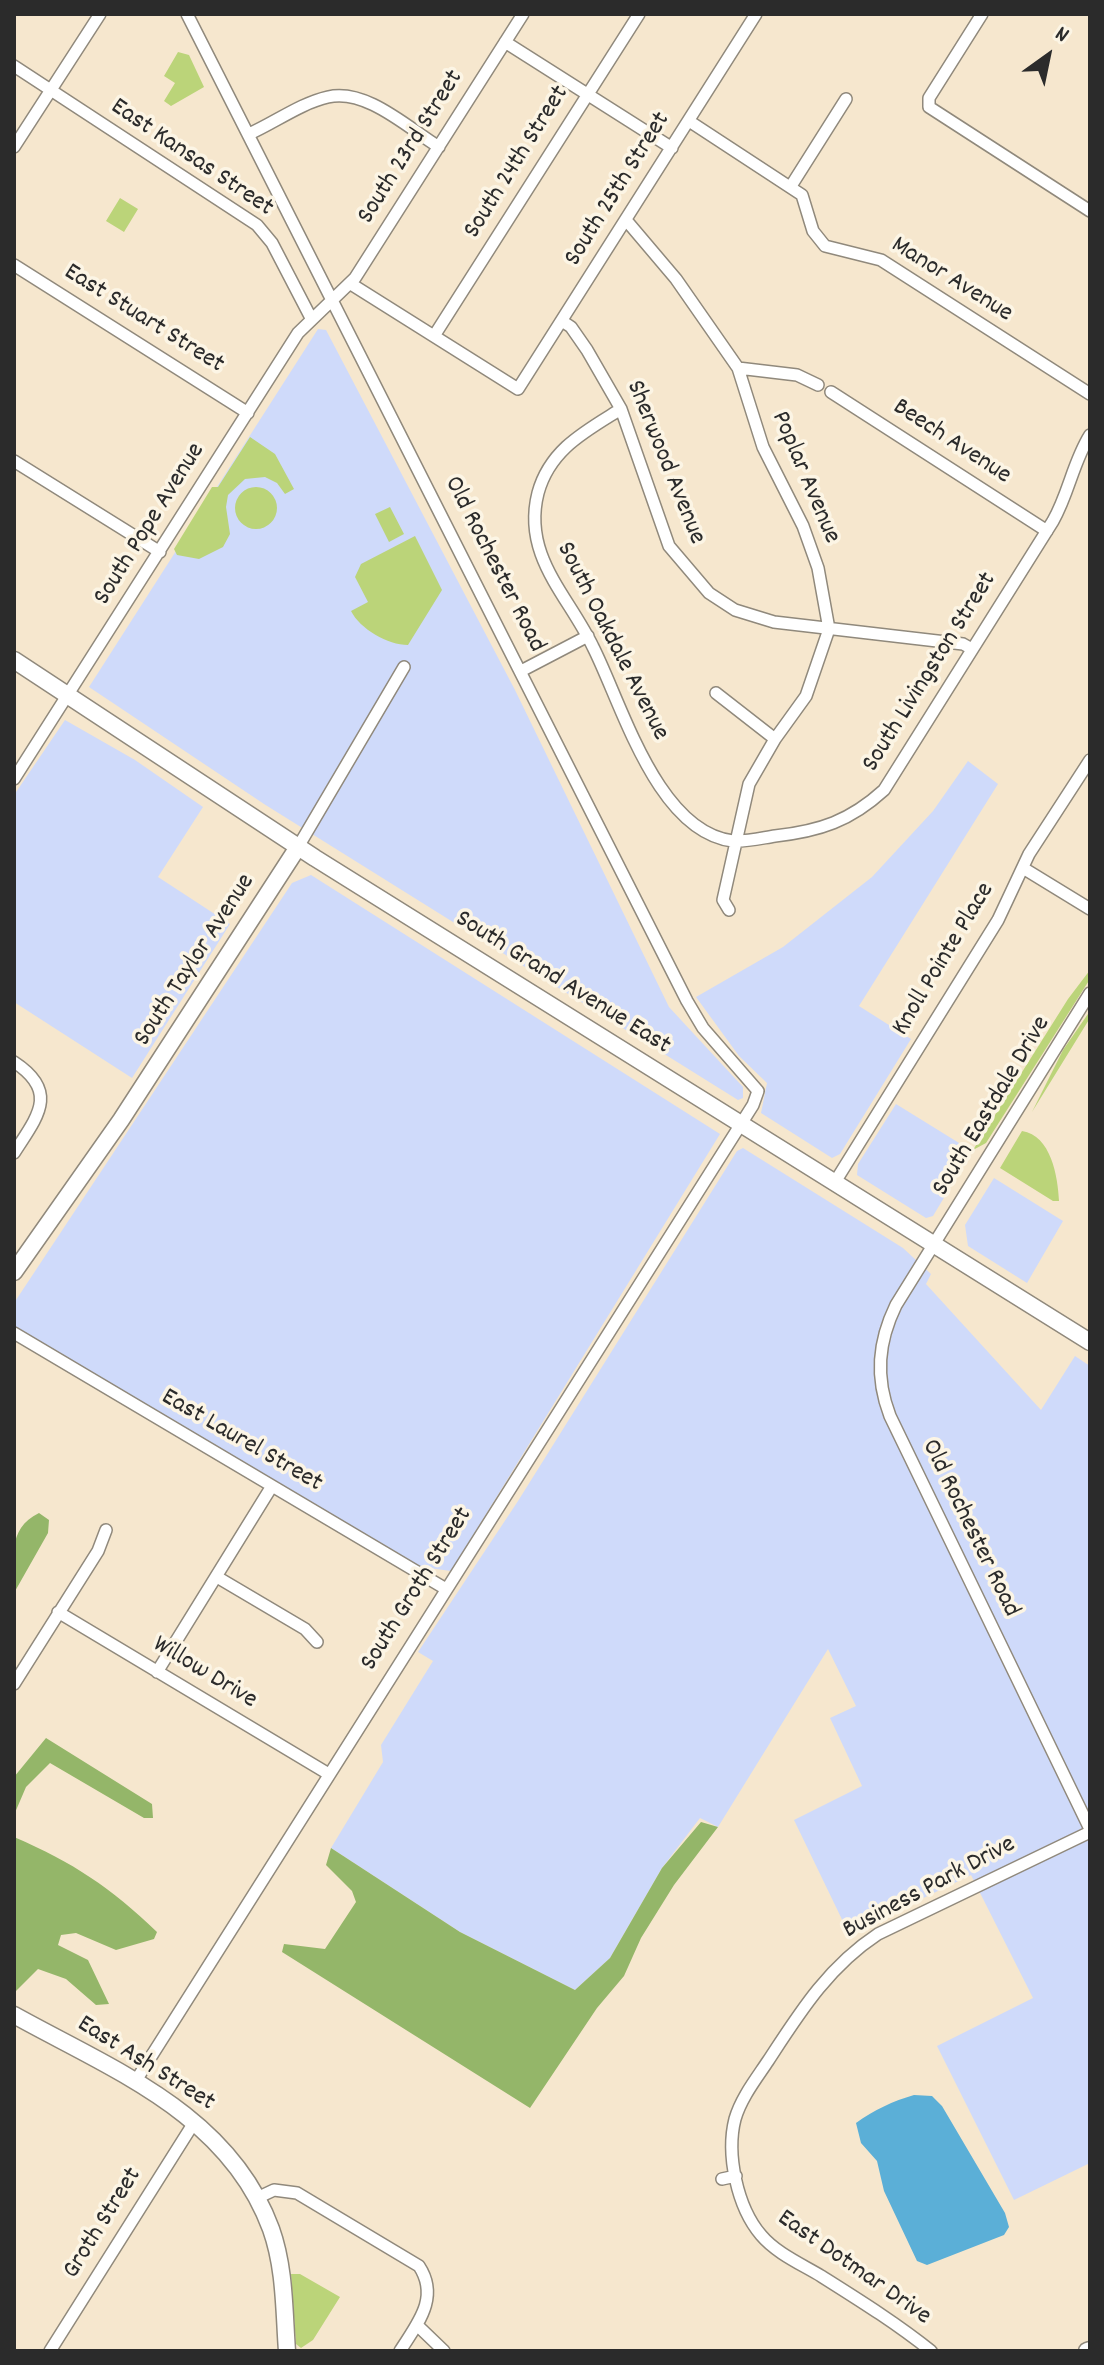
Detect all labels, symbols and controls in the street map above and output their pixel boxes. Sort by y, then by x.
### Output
north arrow [1008,16,1088,96]
text: N [1048,19,1074,51]
street label: South 23rd Street [352,65,472,231]
street label: South 24th Street [459,81,577,245]
street label: East Kansas Street [104,93,278,225]
street label: South 25th Street [559,107,679,273]
street label: Manor Avenue [884,231,1018,331]
street label: East Stuart Street [57,258,229,382]
street label: Sherwood Avenue [617,377,711,549]
street label: Beech Avenue [886,393,1016,493]
street label: Poplar Avenue [762,407,846,549]
street label: South Pope Avenue [89,438,213,612]
street label: Old Rochester Road [435,472,551,658]
street label: South Oakdale Avenue [547,538,675,746]
street label: South Livingston Street [857,567,1005,779]
street label: South Taylor Avenue [129,869,263,1053]
street label: Knoll Pointe Place [887,878,1003,1042]
street label: South Grand Avenue East [448,905,676,1063]
street label: South Eastdale Drive [927,1011,1059,1203]
street label: East Laurel Street [155,1383,327,1501]
street label: Old Rochester Road [913,1435,1025,1623]
street label: South Groth Street [355,1503,481,1677]
street label: Willow Drive [146,1631,262,1717]
street label: Business Park Drive [838,1830,1022,1948]
street label: East Ash Street [70,2010,220,2120]
street label: Groth Street [58,2163,150,2285]
street label: East Dotmar Drive [770,2204,936,2334]

